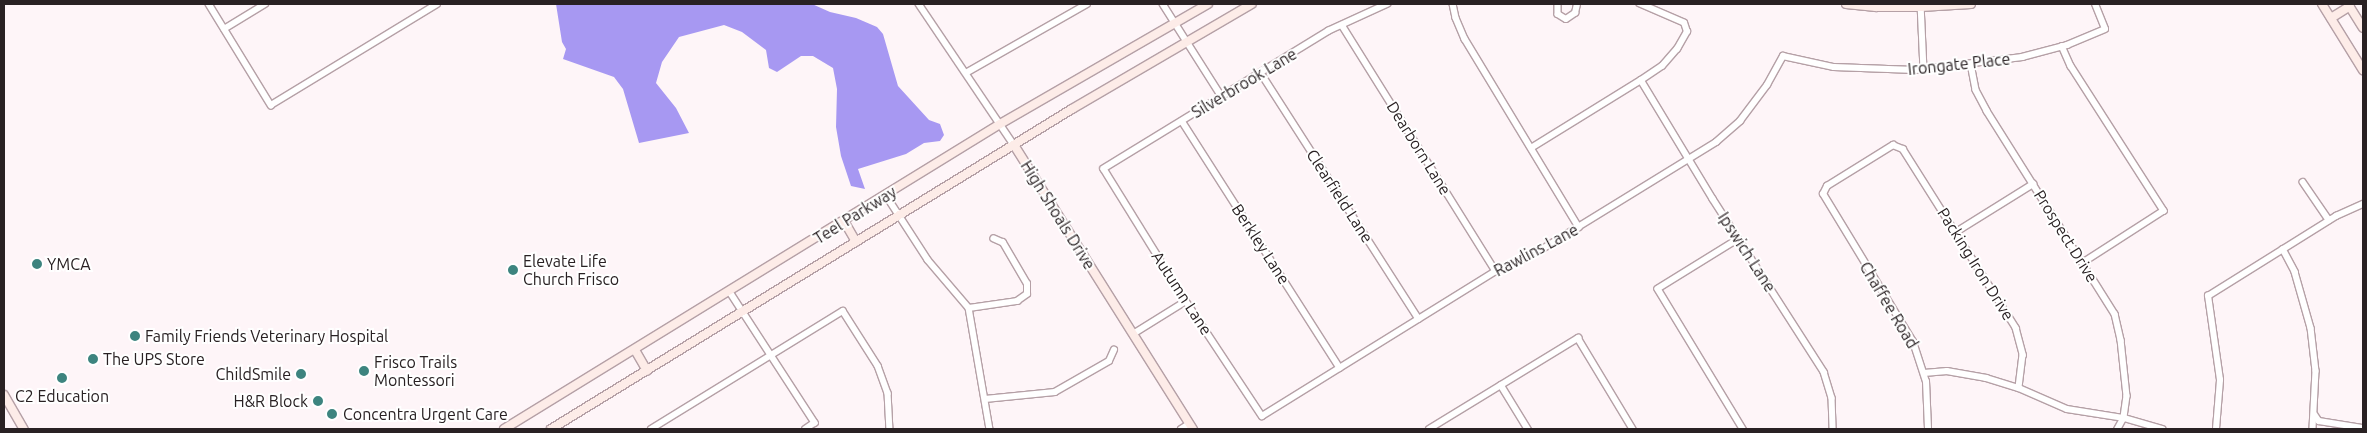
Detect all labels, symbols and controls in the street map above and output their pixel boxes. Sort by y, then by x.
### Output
street label: Silverbrook Lane [1188,44,1300,122]
street label: Irongate Place [1907,49,2011,79]
street label: Dearborn Lane [1383,98,1455,198]
street label: Clearfield Lane [1303,146,1377,246]
street label: High Shoals Drive [1017,157,1099,273]
street label: Teel Parkway [810,182,900,248]
street label: Prospect Drive [2030,186,2102,286]
street label: Berkley Lane [1228,200,1294,288]
street label: Packing Iron Drive [1934,204,2018,324]
street label: Ipswich Lane [1714,208,1780,296]
street label: Rawlins Lane [1491,220,1581,280]
street label: Autumn Lane [1148,248,1216,338]
place label: Elevate Life Church Frisco [523,251,619,289]
place label: YMCA [47,254,91,274]
marker: YMCA [31,258,43,270]
street label: Chaffee Road [1856,258,1922,352]
marker: Elevate Life Church Frisco [507,264,519,276]
place label: Family Friends Veterinary Hospital [145,326,388,346]
marker: Family Friends Veterinary Hospital [129,330,141,342]
place label: The UPS Store [103,349,205,369]
place label: Frisco Trails Montessori [374,352,457,390]
marker: The UPS Store [87,353,99,365]
place label: ChildSmile [216,364,291,384]
marker: Frisco Trails Montessori [358,365,370,377]
marker: ChildSmile [295,368,307,380]
marker: C2 Education [56,372,68,384]
place label: C2 Education [15,386,109,406]
place label: H&R Block [234,391,308,411]
marker: H&R Block [312,395,324,407]
place label: Concentra Urgent Care [343,404,508,424]
marker: Concentra Urgent Care [325,407,339,421]

